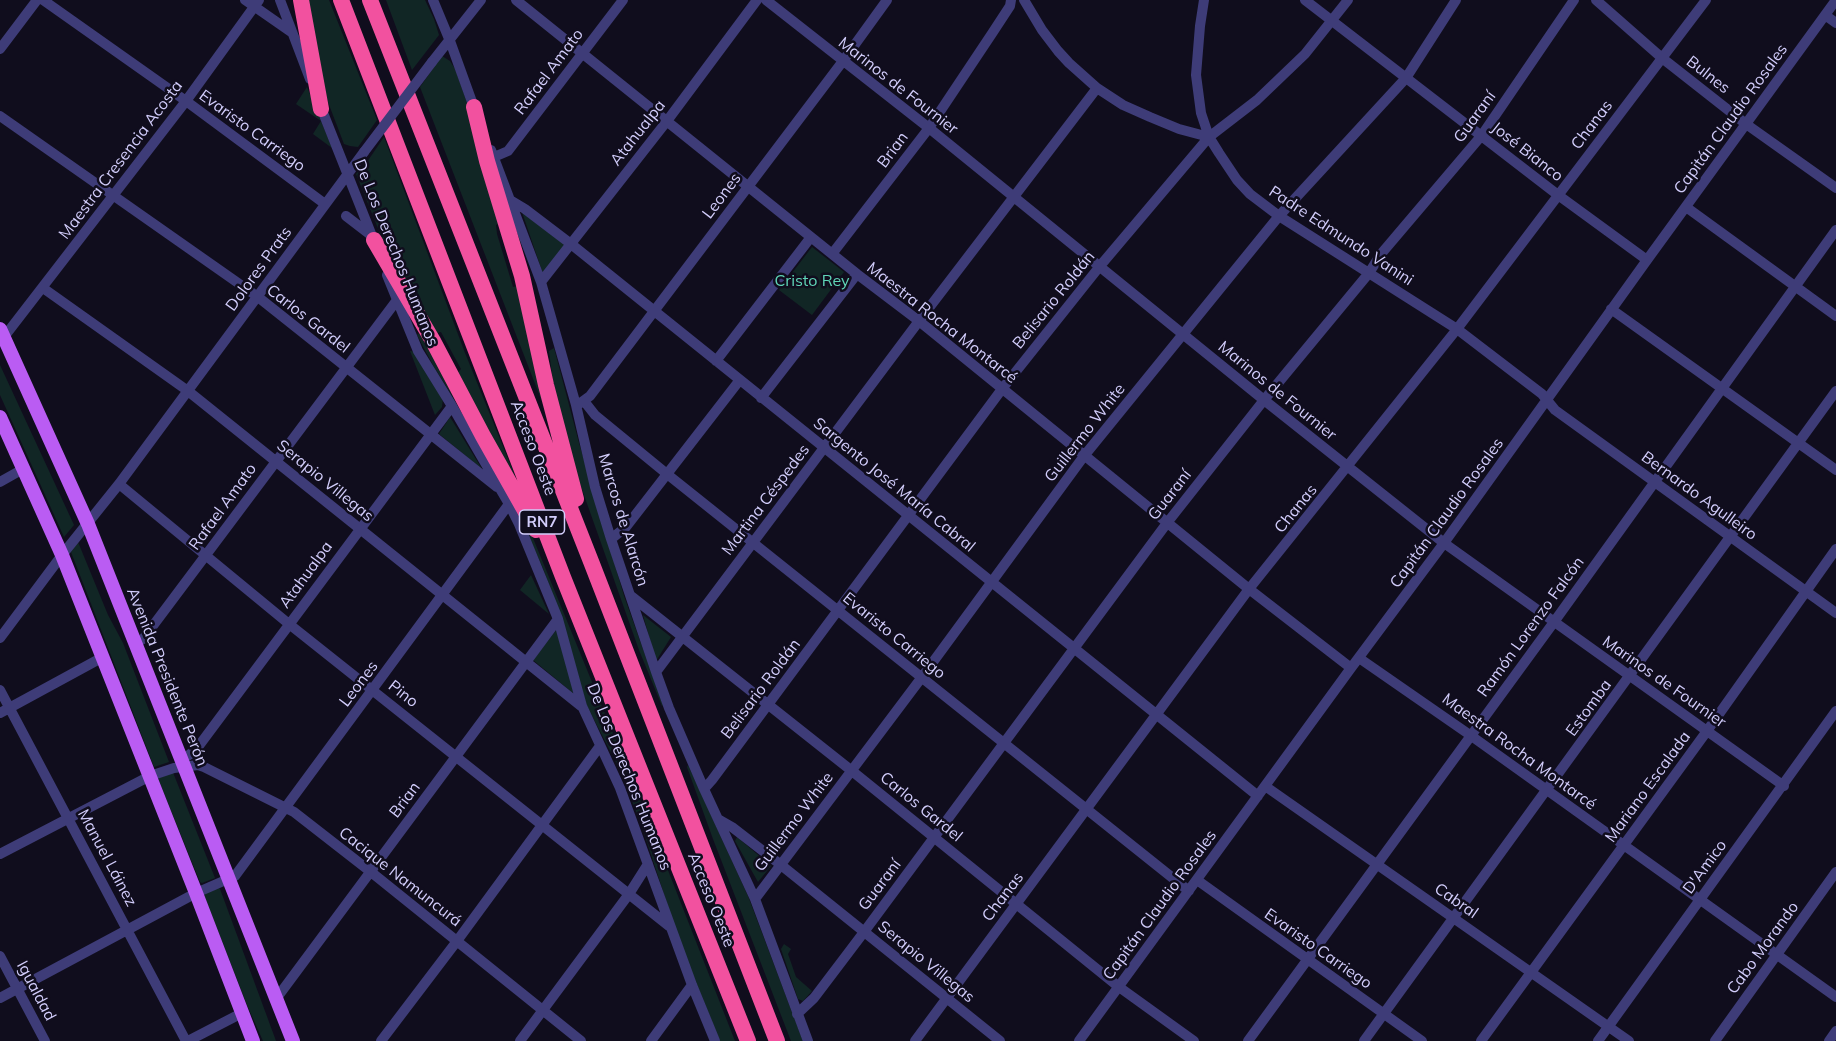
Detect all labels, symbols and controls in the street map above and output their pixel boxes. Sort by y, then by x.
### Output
street label: Rafael Amato [511,25,587,119]
street label: Marinos de Fournier [834,33,962,139]
street label: Capitán Claudio Rosales [1670,40,1792,198]
street label: Bulnes [1682,52,1734,98]
street label: Maestra Cresencia Acosta [55,77,187,243]
street label: Evaristo Carriego [195,86,309,176]
street label: Guaraní [1450,87,1500,147]
street label: Atahualpa [606,96,670,170]
street label: Chanas [1567,97,1617,153]
street label: José Bianco [1487,118,1567,186]
street label: Brian [873,128,913,172]
street label: De Los Derechos Humanos [350,157,442,349]
street label: Leones [699,169,745,223]
street label: Padre Edmundo Vanini [1265,182,1417,290]
street label: Dolores Prats [222,223,296,315]
street label: Belisario Roldán [1009,247,1099,353]
street label: Maestra Rocha Montarcé [863,258,1021,388]
park label: Cristo Rey [774,271,850,291]
street label: Carlos Gardel [263,281,353,357]
street label: Marinos de Fournier [1214,337,1340,445]
street label: Guillermo White [1041,380,1129,486]
street label: Acceso Oeste [506,398,560,498]
street label: Sargento José María Cabral [809,414,979,556]
street label: Capitán Claudio Rosales [1386,434,1508,592]
street label: Serapio Villegas [273,436,377,526]
street label: Martina Céspedes [718,441,814,559]
street label: Bernardo Agulleiro [1637,448,1761,544]
street label: Marcos de Alarcón [594,451,652,589]
street label: Rafael Amato [185,460,261,554]
street label: Guaraní [1144,466,1196,524]
street label: Chanas [1271,481,1321,537]
road number: RN7 [520,510,564,534]
street label: Atahualpa [275,538,337,612]
street label: Ramón Lorenzo Falcón [1474,553,1588,701]
street label: Avenida Presidente Perón [122,585,212,769]
street label: Evaristo Carriego [839,589,949,683]
street label: Marinos de Fournier [1598,632,1730,732]
street label: Belisario Roldán [717,635,805,743]
street label: Leones [336,657,382,711]
street label: Pino [384,676,422,712]
street label: Estomba [1562,676,1616,740]
street label: De Los Derechos Humanos [583,681,675,873]
street label: Maestra Rocha Montarcé [1438,690,1600,814]
street label: Mariano Escalada [1601,728,1695,846]
street label: Carlos Gardel [876,768,966,846]
street label: Guillermo White [750,769,838,875]
street label: Brian [385,778,425,822]
street label: Manuel Láinez [73,806,141,910]
street label: Cacique Namuncurá [335,823,465,931]
street label: Capitán Claudio Rosales [1099,826,1221,984]
street label: D'Amico [1679,836,1731,898]
street label: Acceso Oeste [683,850,739,950]
street label: Guaraní [855,856,905,914]
street label: Chanas [978,869,1028,925]
street label: Cabral [1430,879,1482,923]
street label: Cabo Morando [1723,898,1803,998]
street label: Evaristo Carriego [1261,905,1375,993]
street label: Serapio Villegas [874,917,978,1007]
street label: Igualdad [12,958,60,1024]

